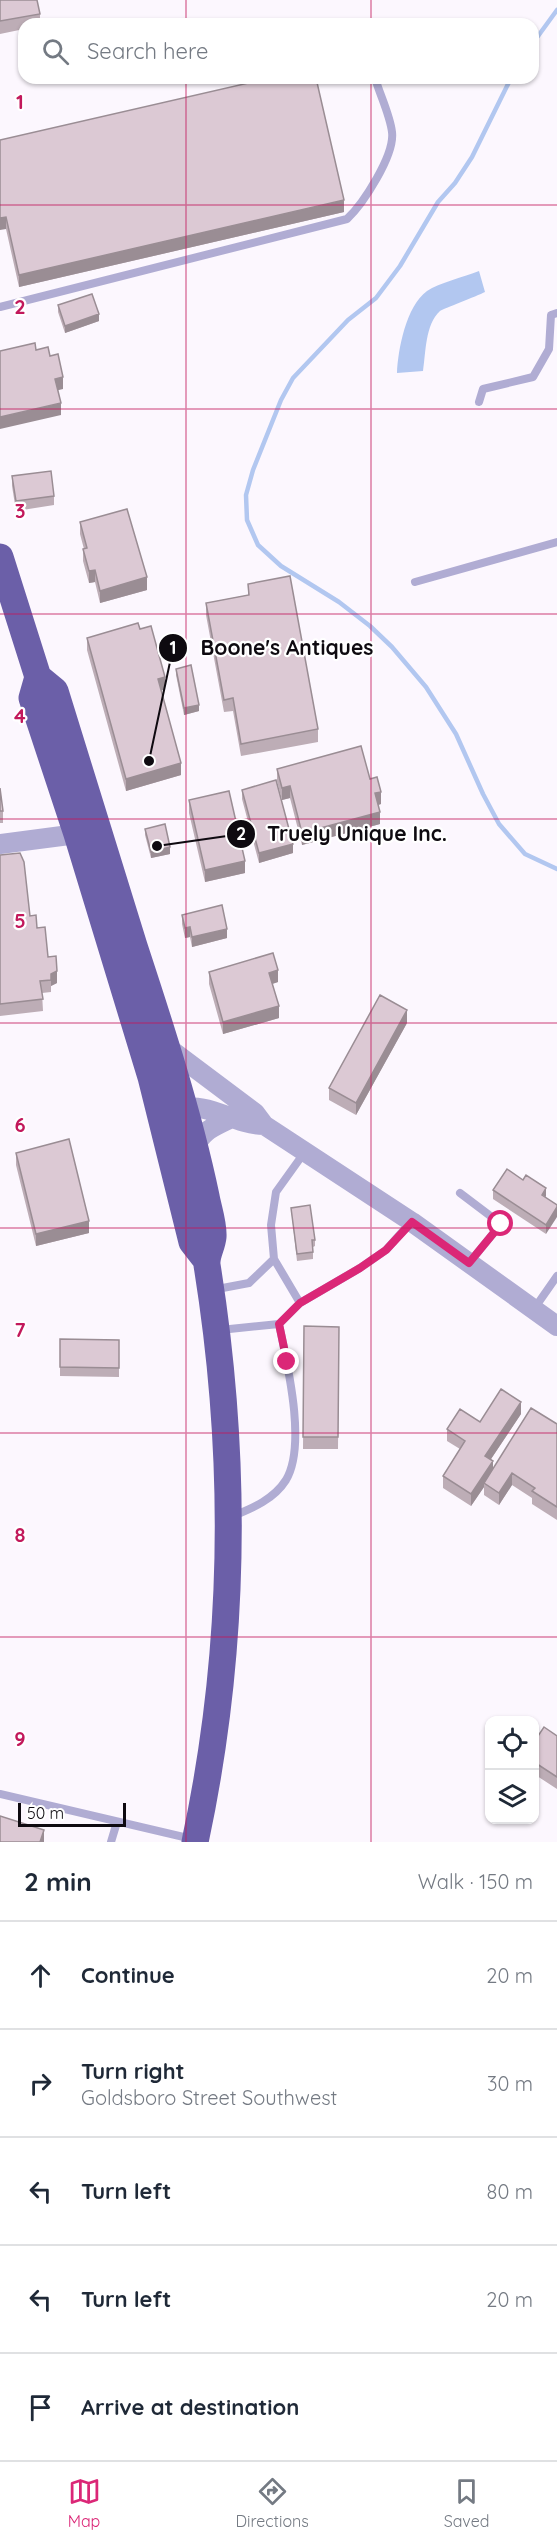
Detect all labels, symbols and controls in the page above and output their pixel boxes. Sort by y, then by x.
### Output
search box [18,18,539,84]
icon: search [39,35,72,68]
text: Search here [87,37,208,65]
text: 1 [16,89,24,114]
text: 2 [14,294,26,319]
text: 3 [15,498,25,523]
callout: Boone's Antiques [158,628,385,667]
text: Boone's Antiques [201,634,373,660]
text: 1 [169,636,177,659]
text: 4 [14,703,26,728]
callout: Truely Unique Inc. [226,815,459,854]
text: Truely Unique Inc. [267,820,447,846]
text: 2 [236,822,246,845]
text: 5 [14,908,26,933]
text: 6 [14,1112,26,1137]
route start [487,1210,513,1236]
text: 7 [15,1317,26,1342]
route end [273,1348,299,1374]
text: 8 [15,1522,26,1547]
map controls [485,1716,539,1824]
button: locate [485,1716,539,1770]
text: 9 [14,1726,26,1751]
button: layers [485,1770,539,1824]
scale bar [18,1800,126,1828]
text: 50 m [27,1803,64,1823]
text: 2 min [24,1865,92,1898]
text: Walk · 150 m [418,1869,533,1894]
icon: ahead [24,1959,57,1992]
text: Continue [81,1961,175,1989]
text: 20 m [486,1963,533,1988]
text: Turn right [81,2057,185,2085]
icon: right [24,2067,57,2100]
text: 30 m [487,2071,533,2096]
text: Goldsboro Street Southwest [81,2085,337,2110]
icon: left [24,2175,57,2208]
text: Turn left [81,2177,171,2205]
text: 80 m [487,2179,533,2204]
icon: left [24,2283,57,2316]
text: Turn left [81,2285,171,2313]
text: 20 m [486,2287,533,2312]
icon: arrive [24,2391,57,2424]
text: Arrive at destination [81,2393,299,2421]
tab: Map [68,2475,101,2531]
tab: Directions [236,2475,309,2531]
tab: Saved [444,2475,489,2531]

